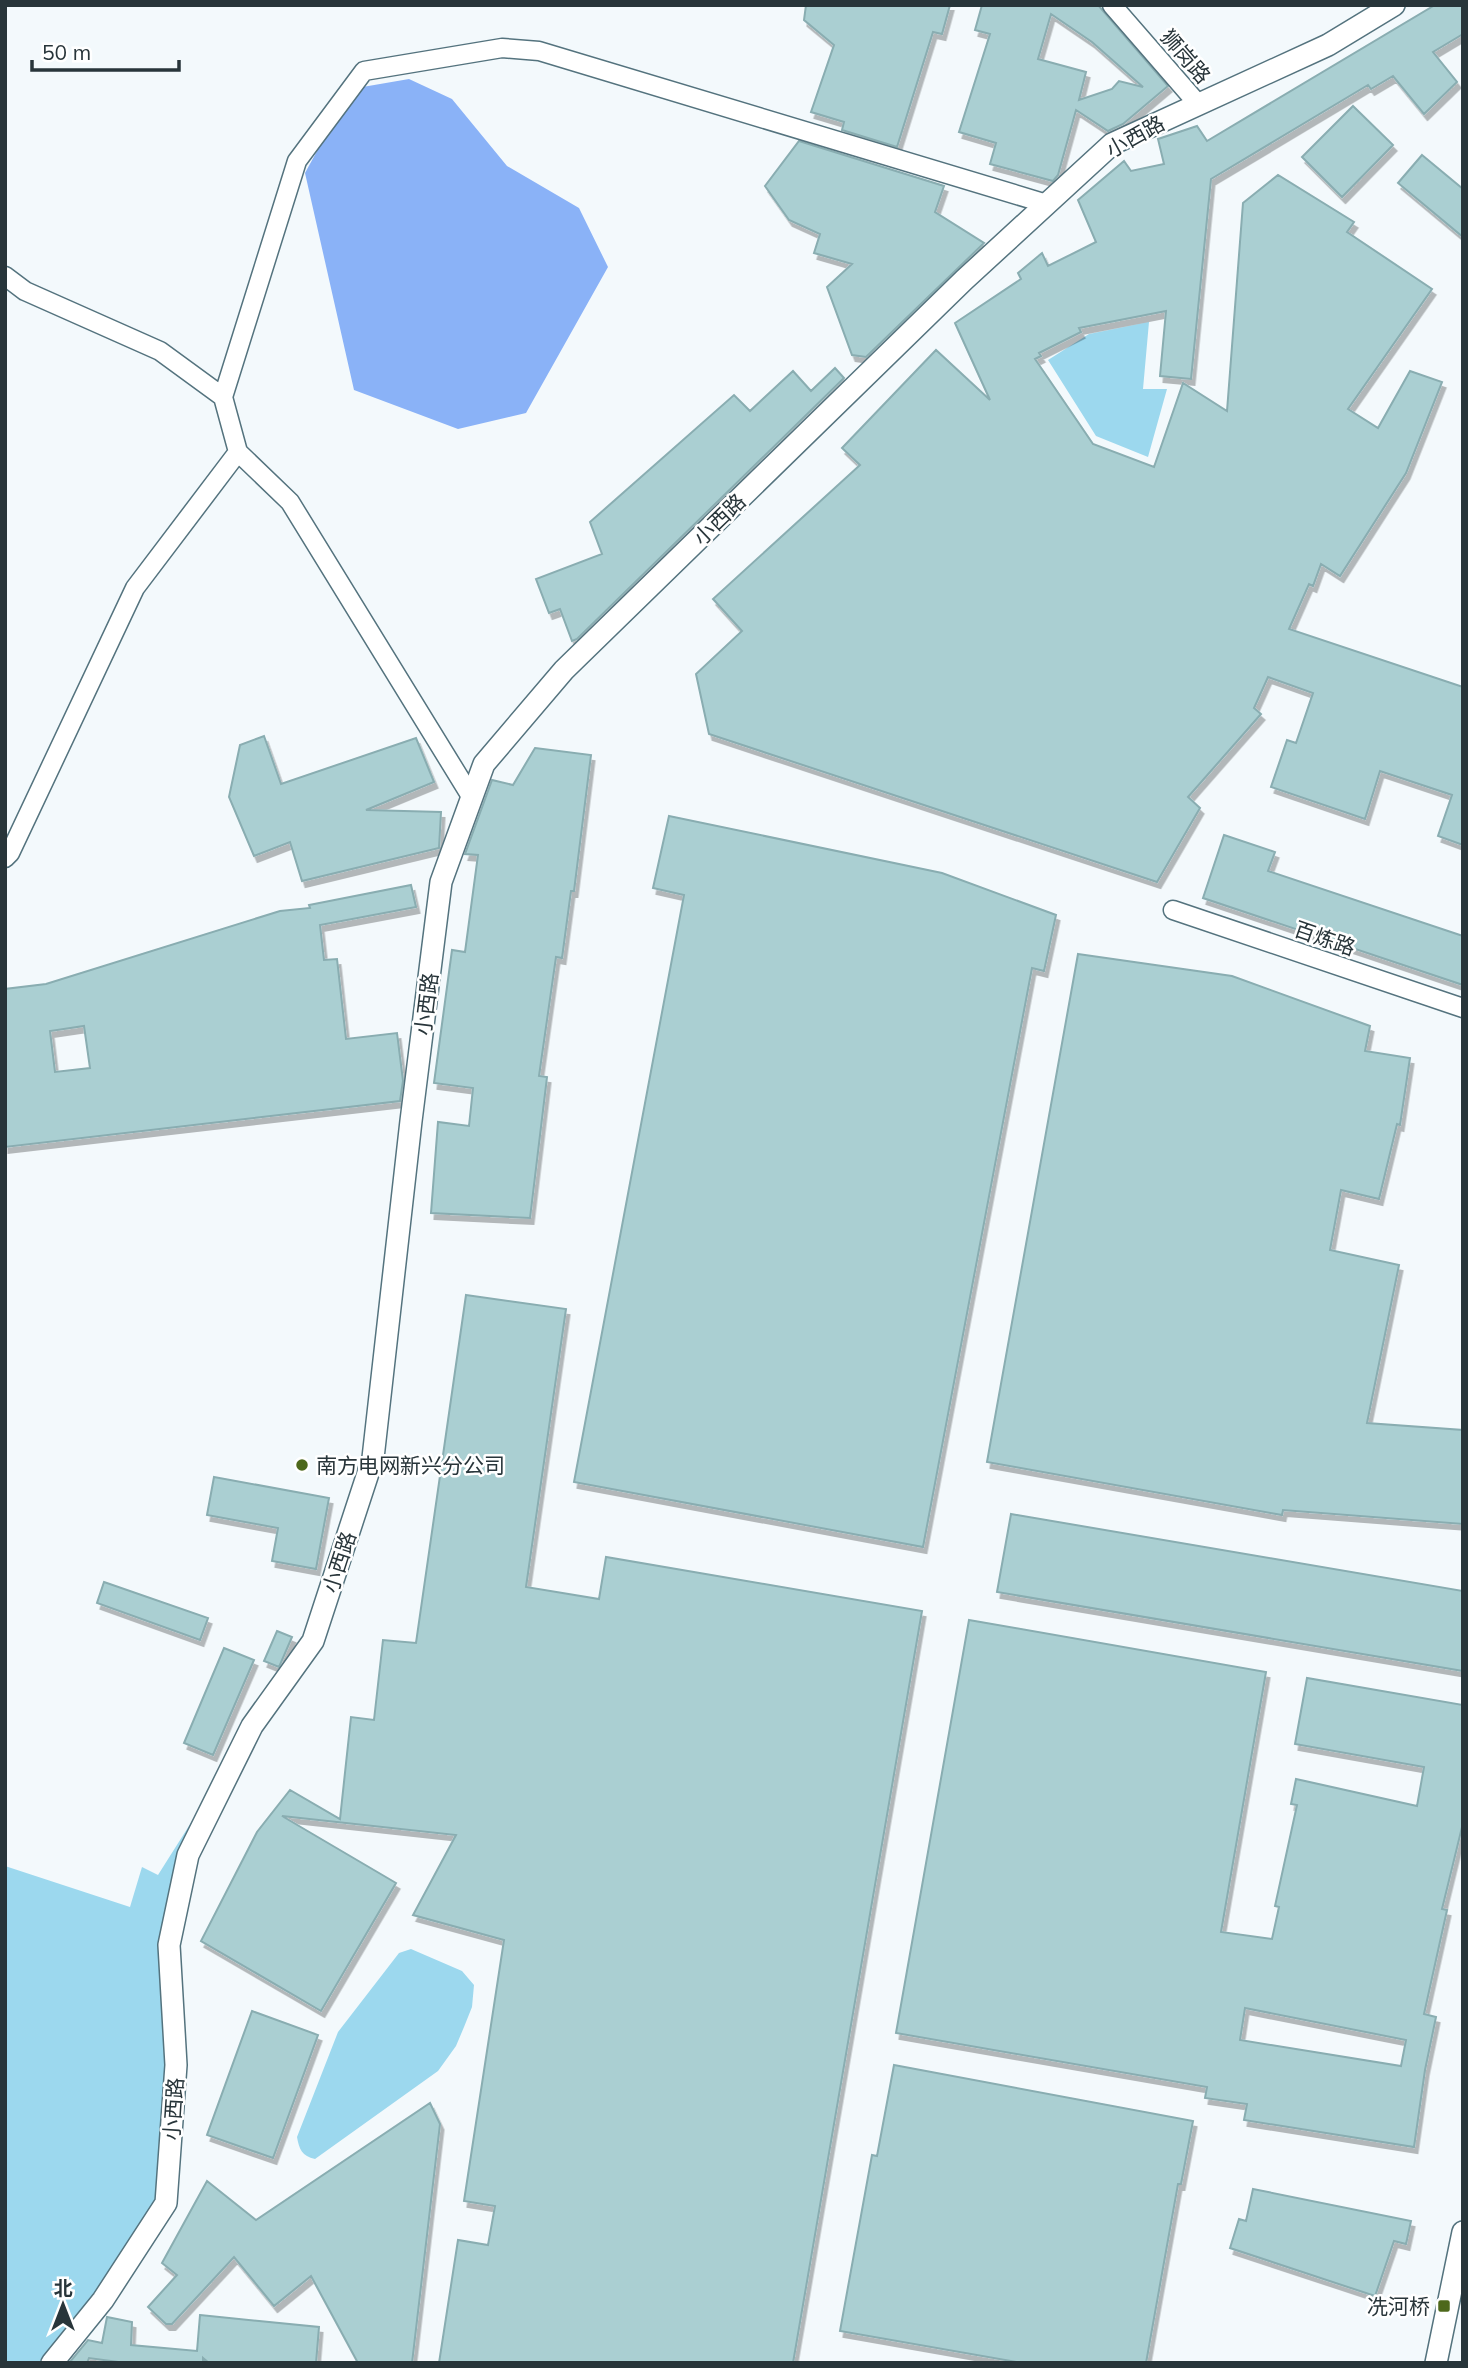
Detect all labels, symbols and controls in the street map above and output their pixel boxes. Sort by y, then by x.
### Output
street label: 狮岗路 [1156,24,1216,88]
scale bar [32,28,178,72]
text: 50 m [42,39,91,65]
street label: 小西路 [1101,109,1169,163]
street label: 小西路 [687,488,751,550]
street label: 百炼路 [1291,915,1359,961]
street label: 小西路 [409,971,443,1037]
place label: 南方电网新兴分公司 [316,1452,505,1478]
marker: 南方电网新兴分公司 [294,1457,310,1473]
street label: 小西路 [317,1528,361,1596]
street label: 小西路 [158,2077,188,2141]
north arrow [28,2270,98,2340]
text: 北 [53,2276,73,2300]
place label: 冼河桥 [1367,2293,1430,2319]
marker: 冼河桥 [1436,2298,1452,2314]

